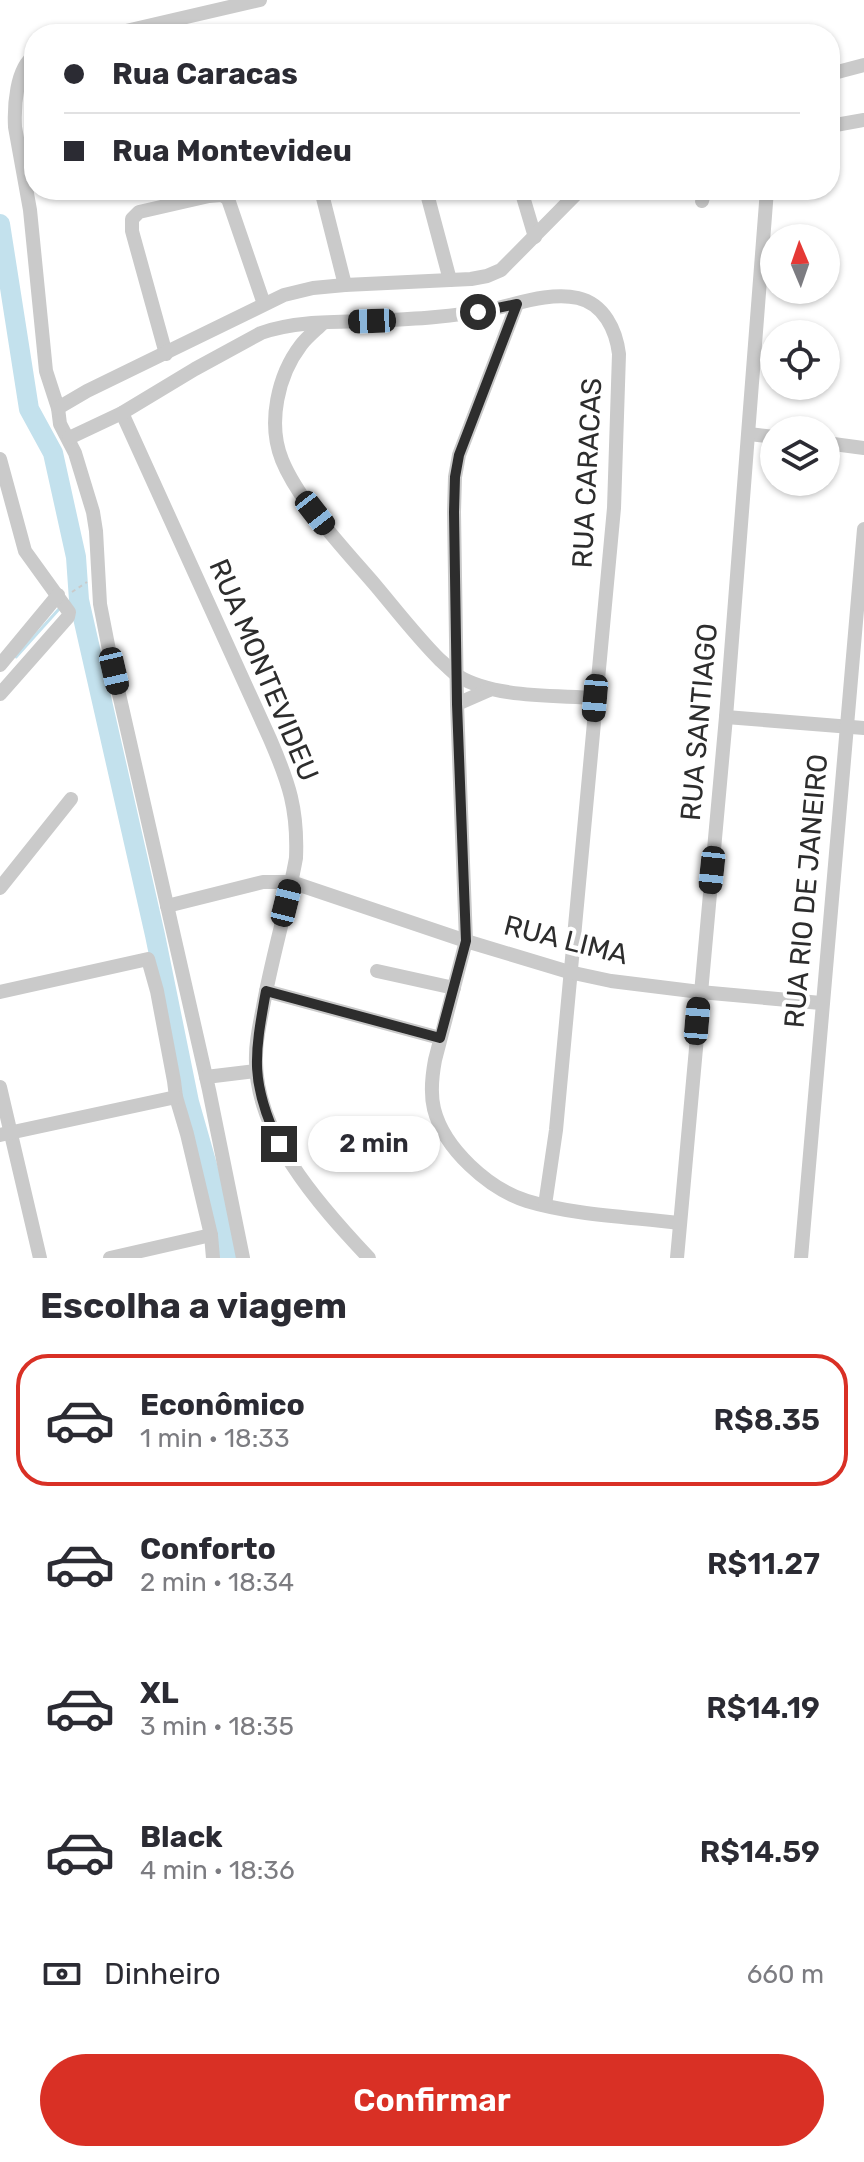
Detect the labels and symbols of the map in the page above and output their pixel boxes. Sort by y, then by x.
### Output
north arrow [760,224,840,304]
route start [460,294,496,330]
car [348,308,396,334]
street label: RUA CARACAS [566,377,608,569]
car [291,487,339,539]
street label: RUA MONTEVIDEU [202,554,326,786]
street label: RUA SANTIAGO [674,622,724,822]
car [97,645,131,697]
car [581,673,609,723]
street label: RUA RIO DE JANEIRO [778,753,834,1029]
car [698,845,726,895]
car [269,877,303,929]
street label: RUA LIMA [500,909,632,971]
car [683,996,711,1046]
callout: 2 min [307,1116,439,1172]
route end [261,1126,297,1162]

